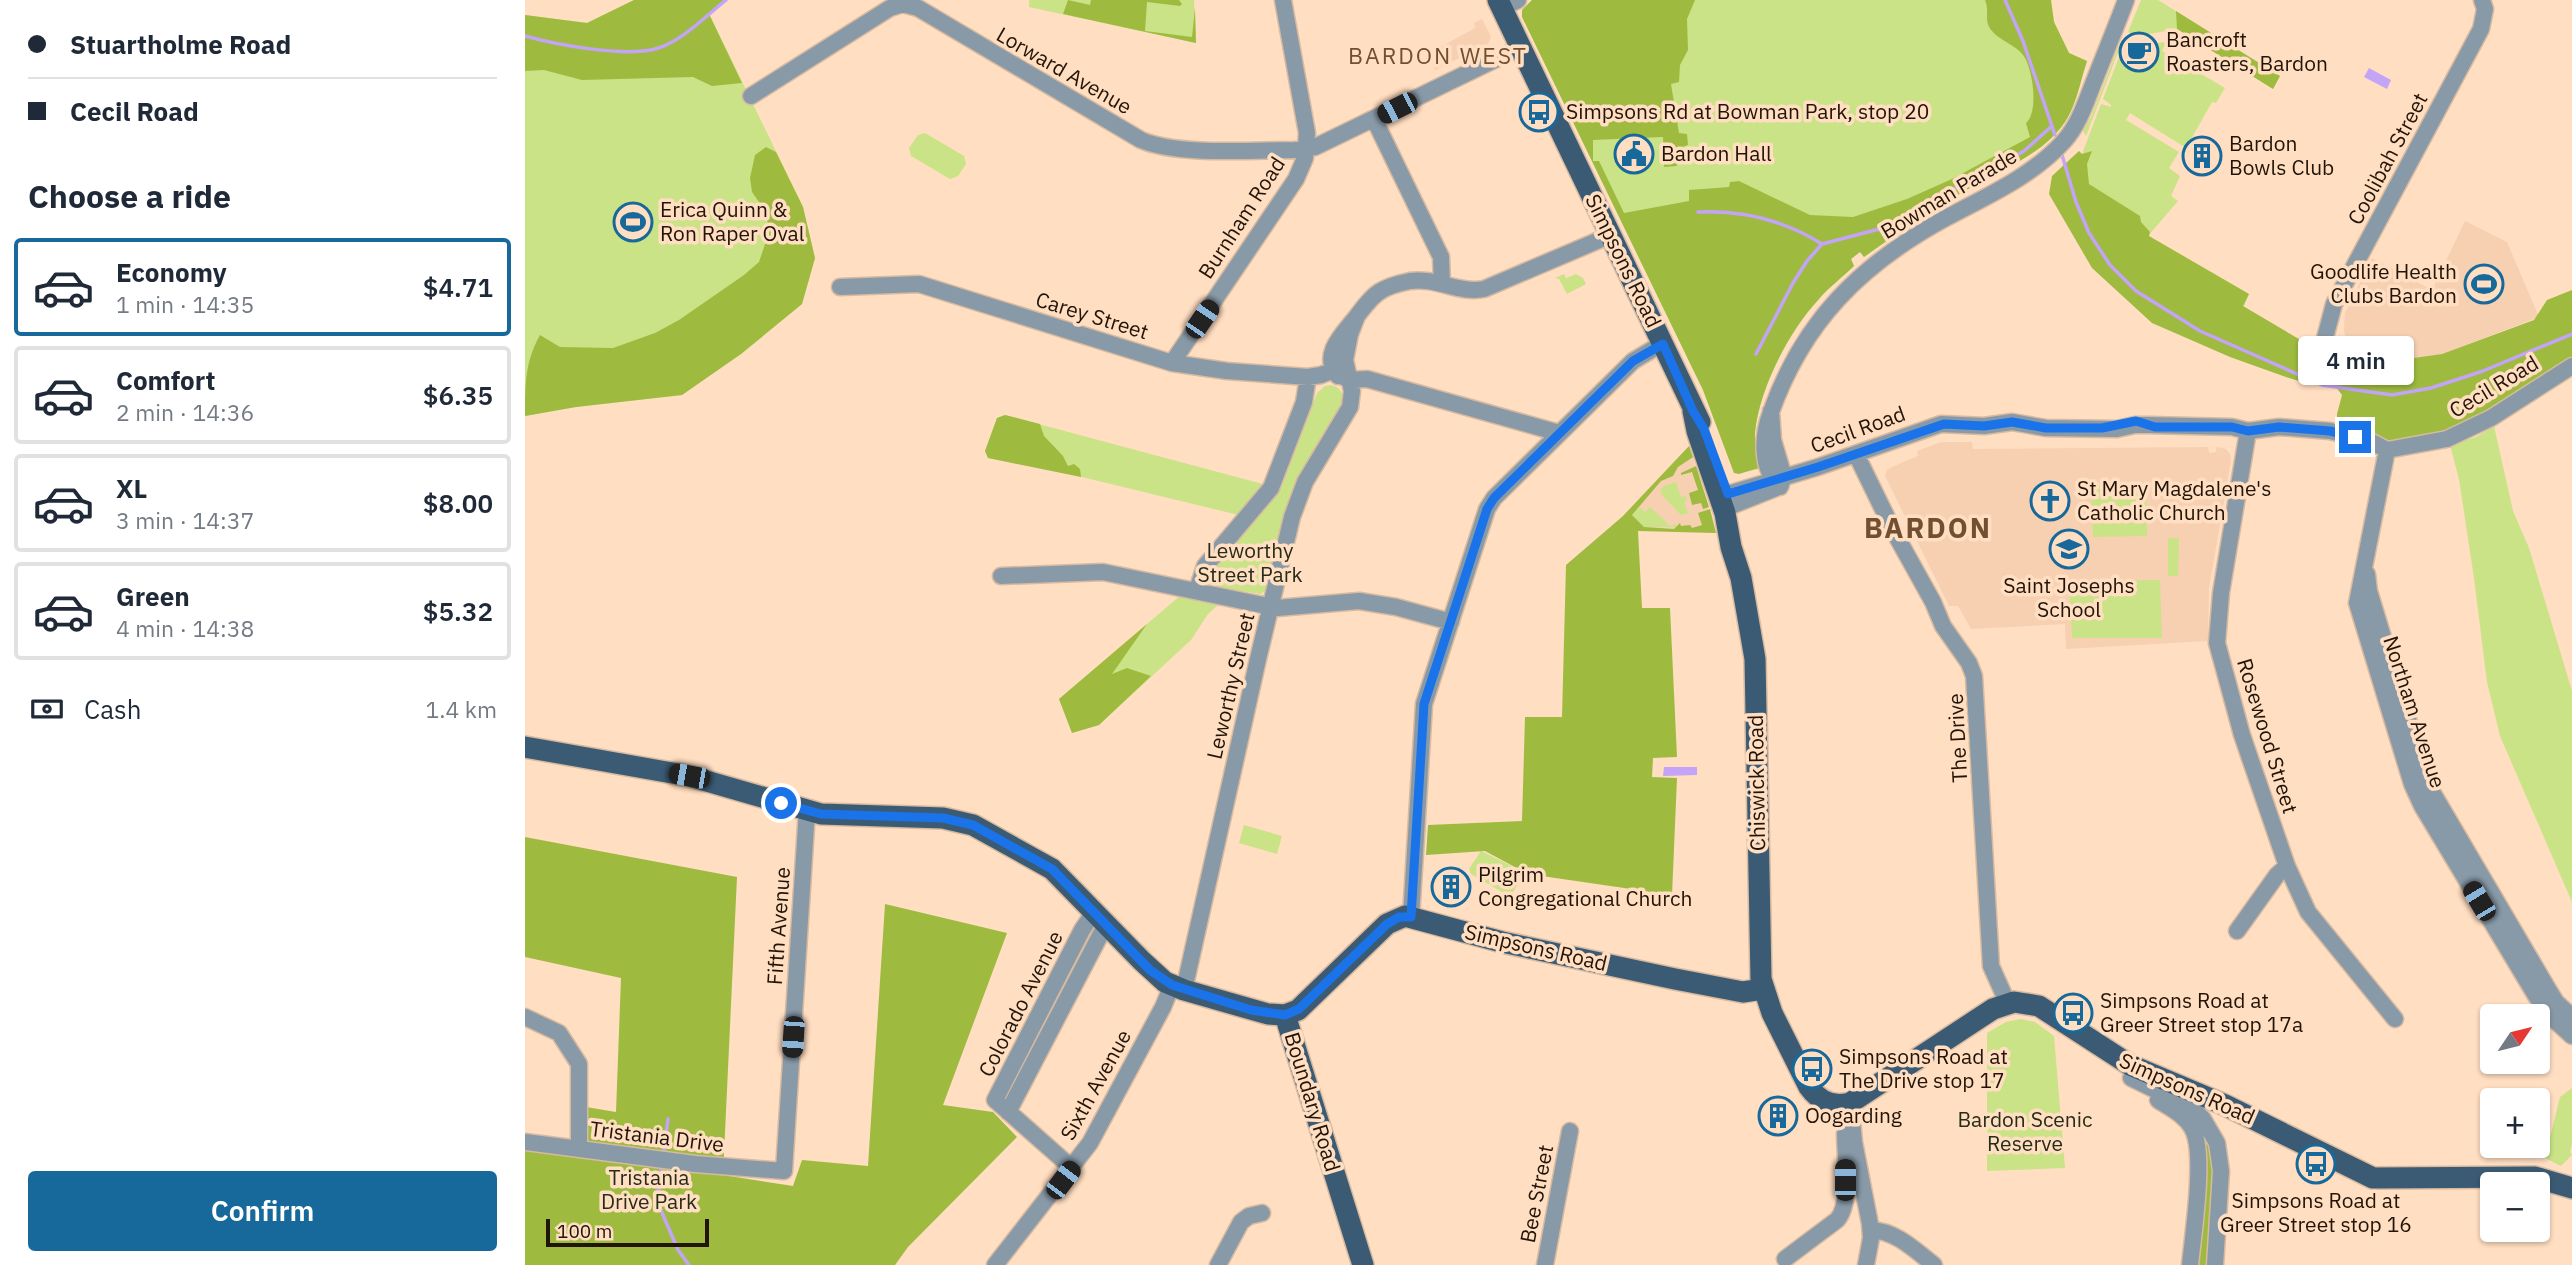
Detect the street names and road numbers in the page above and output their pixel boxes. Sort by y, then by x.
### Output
street label: Lorward Avenue [992,20,1137,120]
street label: Coolibah Street [2341,88,2434,229]
street label: Bowman Parade [1875,141,2022,245]
street label: Burnham Road [1191,151,1291,284]
street label: Simpsons Road [1579,189,1668,332]
street label: Carey Street [1033,285,1152,345]
street label: Cecil Road [2444,349,2543,424]
street label: Cecil Road [1806,399,1909,459]
street label: Leworthy Street [1200,610,1260,762]
street label: Northam Avenue [2377,632,2453,791]
street label: Rosewood Street [2231,655,2305,817]
street label: The Drive [1941,693,1973,783]
street label: Chiswick Road [1741,715,1771,852]
street label: Fifth Avenue [760,866,796,986]
street label: Simpsons Road [1462,917,1610,977]
street label: Colorado Avenue [971,926,1069,1081]
street label: Sixth Avenue [1053,1024,1137,1145]
street label: Boundary Road [1278,1029,1347,1175]
street label: Simpsons Road [2115,1046,2259,1130]
street label: Tristania Drive [589,1114,726,1158]
street label: Bee Street [1513,1142,1559,1245]

